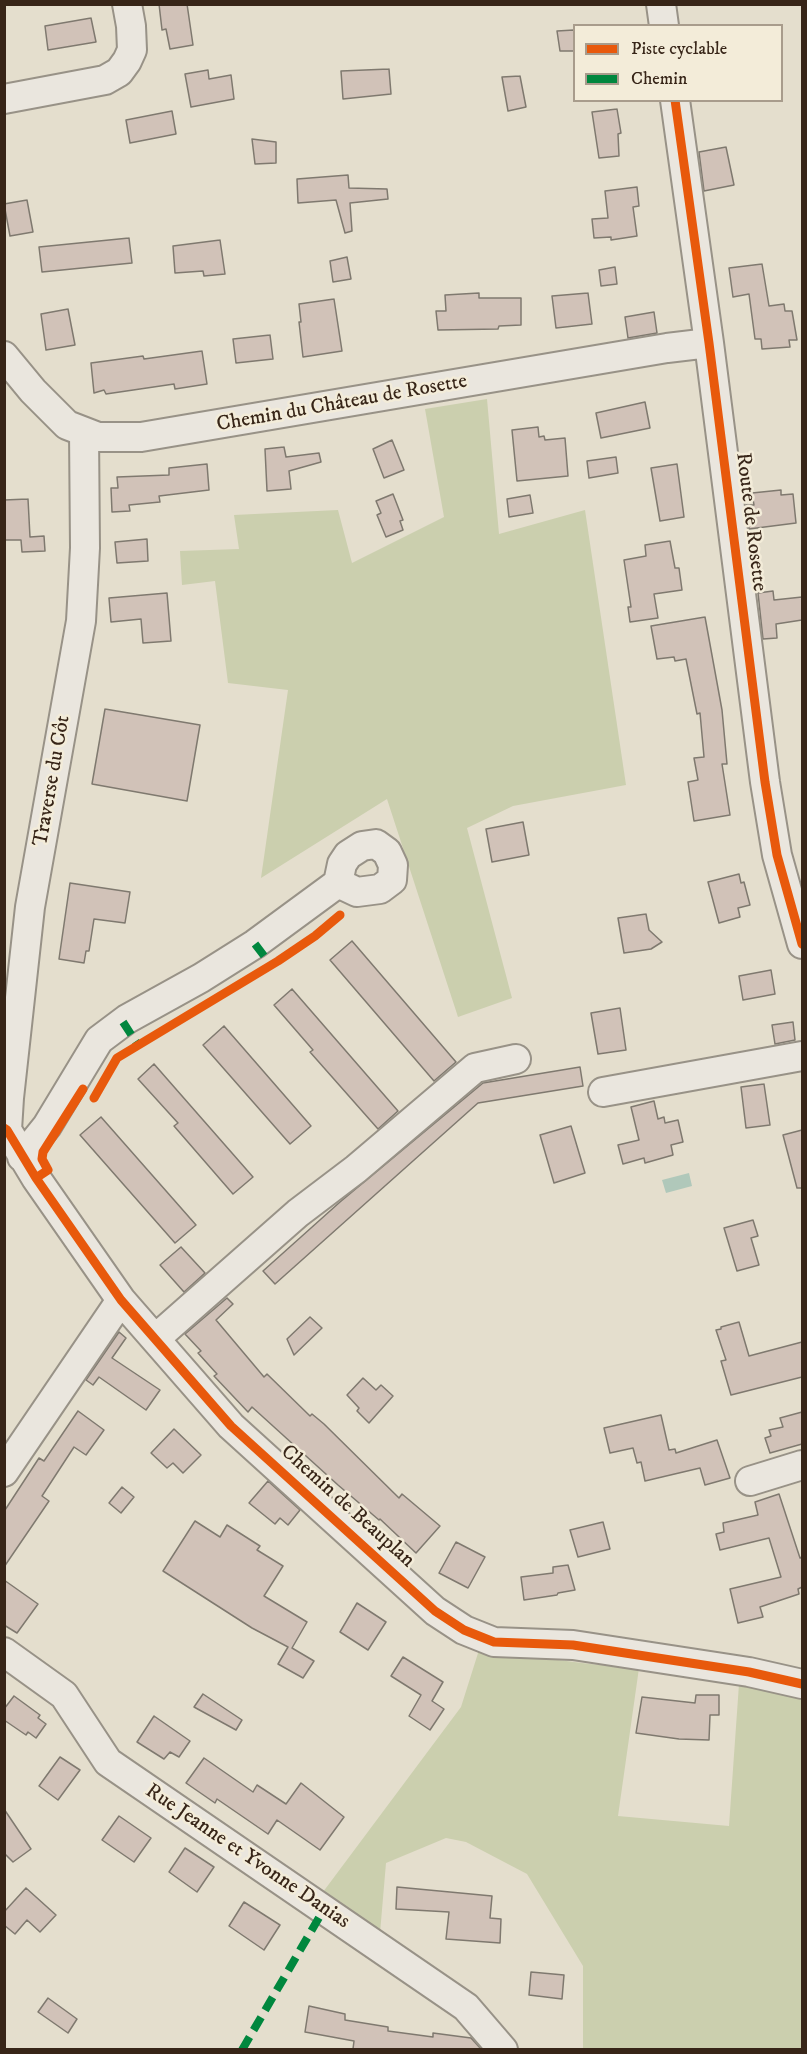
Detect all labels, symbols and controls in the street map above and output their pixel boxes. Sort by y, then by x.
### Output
legend [573,24,783,102]
text: Piste cyclable [631,38,727,60]
text: Chemin [631,68,687,90]
street label: Chemin du Château de Rosette [215,370,469,438]
street label: Route de Rosette [729,451,771,593]
street label: Traverse du Côt [29,714,77,848]
street label: Chemin de Beauplan [275,1440,419,1574]
street label: Rue Jeanne et Yvonne Danias [140,1779,354,1935]

